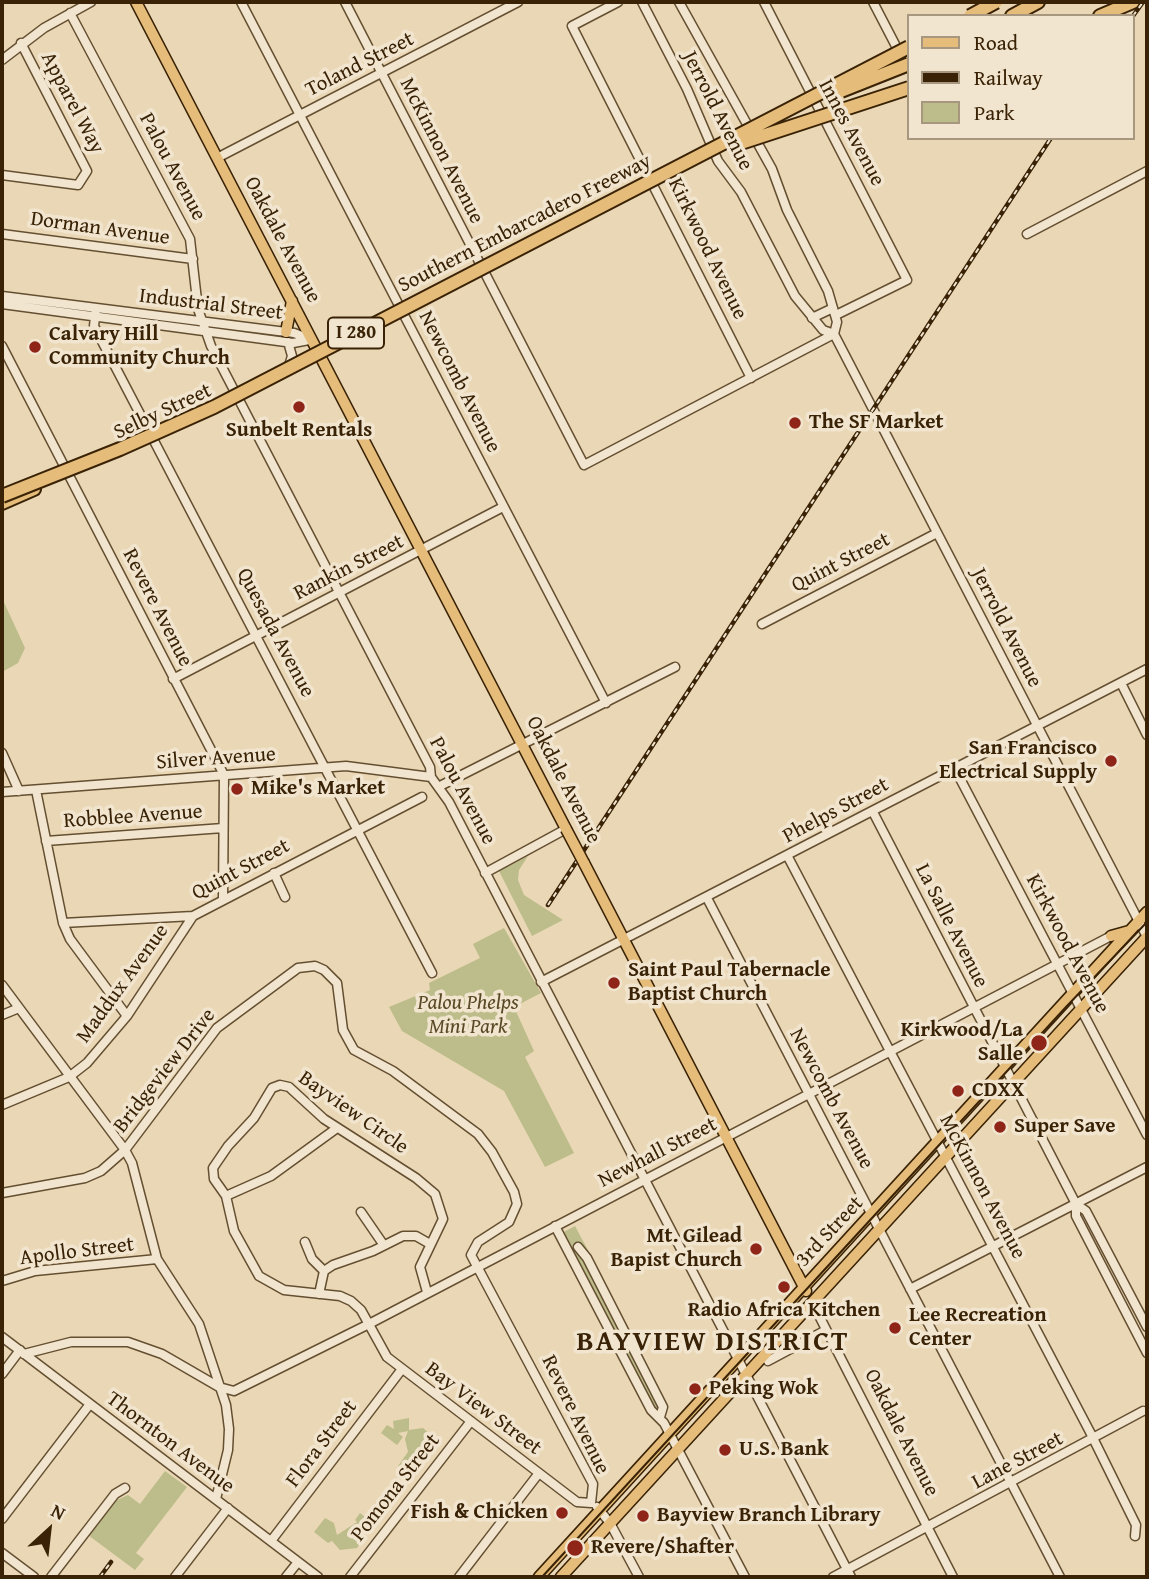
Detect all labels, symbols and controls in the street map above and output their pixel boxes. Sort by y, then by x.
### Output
legend [908,14,1135,140]
street label: Toland Street [302,27,418,103]
text: Road [974,27,1018,58]
street label: Jerrold Avenue [676,47,758,175]
street label: Apparel Way [35,48,109,158]
text: Railway [974,62,1043,93]
street label: McKinnon Avenue [393,74,489,228]
street label: Innes Avenue [812,75,890,191]
text: Park [974,97,1015,128]
street label: Palou Avenue [133,109,211,225]
street label: Southern Embarcadero Freeway [394,149,656,299]
street label: Oakdale Avenue [238,173,326,307]
street label: Kirkwood Avenue [662,174,752,324]
street label: Dorman Avenue [29,207,171,251]
street label: Industrial Street [138,284,284,326]
street label: Newcomb Avenue [412,307,506,457]
road number: I 280 [328,318,384,348]
place label: Calvary Hill Community Church [49,322,230,372]
marker: Calvary Hill Community Church [27,339,43,355]
street label: Selby Street [110,378,216,446]
marker: Sunbelt Rentals [291,399,307,415]
place label: The SF Market [809,410,943,436]
marker: The SF Market [787,415,803,431]
place label: Sunbelt Rentals [226,418,372,444]
street label: Quint Street [788,527,894,599]
street label: Rankin Street [290,530,408,606]
street label: Revere Avenue [116,545,198,671]
street label: Quesada Avenue [230,564,320,702]
street label: Jerrold Avenue [965,564,1047,692]
street label: Oakdale Avenue [520,712,606,848]
street label: Palou Avenue [423,733,501,849]
place label: San Francisco Electrical Supply [939,736,1097,786]
street label: Silver Avenue [155,742,277,776]
marker: San Francisco Electrical Supply [1103,753,1119,769]
street label: Phelps Street [779,773,893,849]
place label: Mike's Market [251,776,385,802]
marker: Mike's Market [229,781,245,797]
street label: Robblee Avenue [63,800,203,834]
street label: Quint Street [188,834,294,906]
street label: La Salle Avenue [909,860,993,992]
street label: Kirkwood Avenue [1020,870,1114,1018]
street label: Maddux Avenue [71,920,175,1048]
place label: Saint Paul Tabernacle Baptist Church [628,958,831,1008]
marker: Saint Paul Tabernacle Baptist Church [606,975,622,991]
park label: Palou Phelps Mini Park [417,991,519,1041]
street label: Bridgeview Drive [109,1004,221,1138]
place label: Kirkwood/La Salle [901,1018,1023,1068]
street label: Newcomb Avenue [783,1024,879,1174]
marker: Kirkwood/La Salle [1029,1033,1049,1053]
street label: Bayview Circle [293,1066,413,1160]
place label: CDXX [972,1078,1024,1104]
marker: CDXX [950,1083,966,1099]
street label: McKinnon Avenue [933,1110,1031,1264]
street label: Newhall Street [594,1112,722,1194]
place label: Super Save [1014,1114,1116,1140]
marker: Super Save [992,1119,1008,1135]
street label: 3rd Street [791,1191,869,1273]
place label: Mt. Gilead Bapist Church [611,1224,742,1274]
street label: Apollo Street [18,1232,136,1272]
marker: Mt. Gilead Bapist Church [748,1241,764,1257]
marker: Radio Africa Kitchen [776,1279,792,1295]
place label: Radio Africa Kitchen [688,1298,880,1324]
place label: Lee Recreation Center [909,1303,1047,1353]
marker: Lee Recreation Center [887,1320,903,1336]
district label: BAYVIEW DISTRICT [578,1326,848,1360]
street label: Revere Avenue [535,1351,615,1479]
street label: Bay View Street [420,1357,546,1461]
street label: Oakdale Avenue [858,1365,944,1501]
place label: Peking Wok [709,1376,818,1402]
marker: Peking Wok [687,1381,703,1397]
street label: Thornton Avenue [101,1387,239,1499]
street label: Flora Street [281,1395,363,1493]
street label: Lane Street [968,1427,1068,1495]
street label: Pomona Street [346,1429,446,1547]
place label: U.S. Bank [739,1437,829,1463]
marker: U.S. Bank [717,1442,733,1458]
north arrow [14,1495,84,1565]
text: N [47,1496,71,1527]
place label: Fish & Chicken [411,1500,548,1526]
place label: Bayview Branch Library [657,1503,880,1529]
marker: Fish & Chicken [554,1505,570,1521]
marker: Bayview Branch Library [635,1508,651,1524]
place label: Revere/Shafter [591,1535,734,1561]
marker: Revere/Shafter [565,1538,585,1558]

